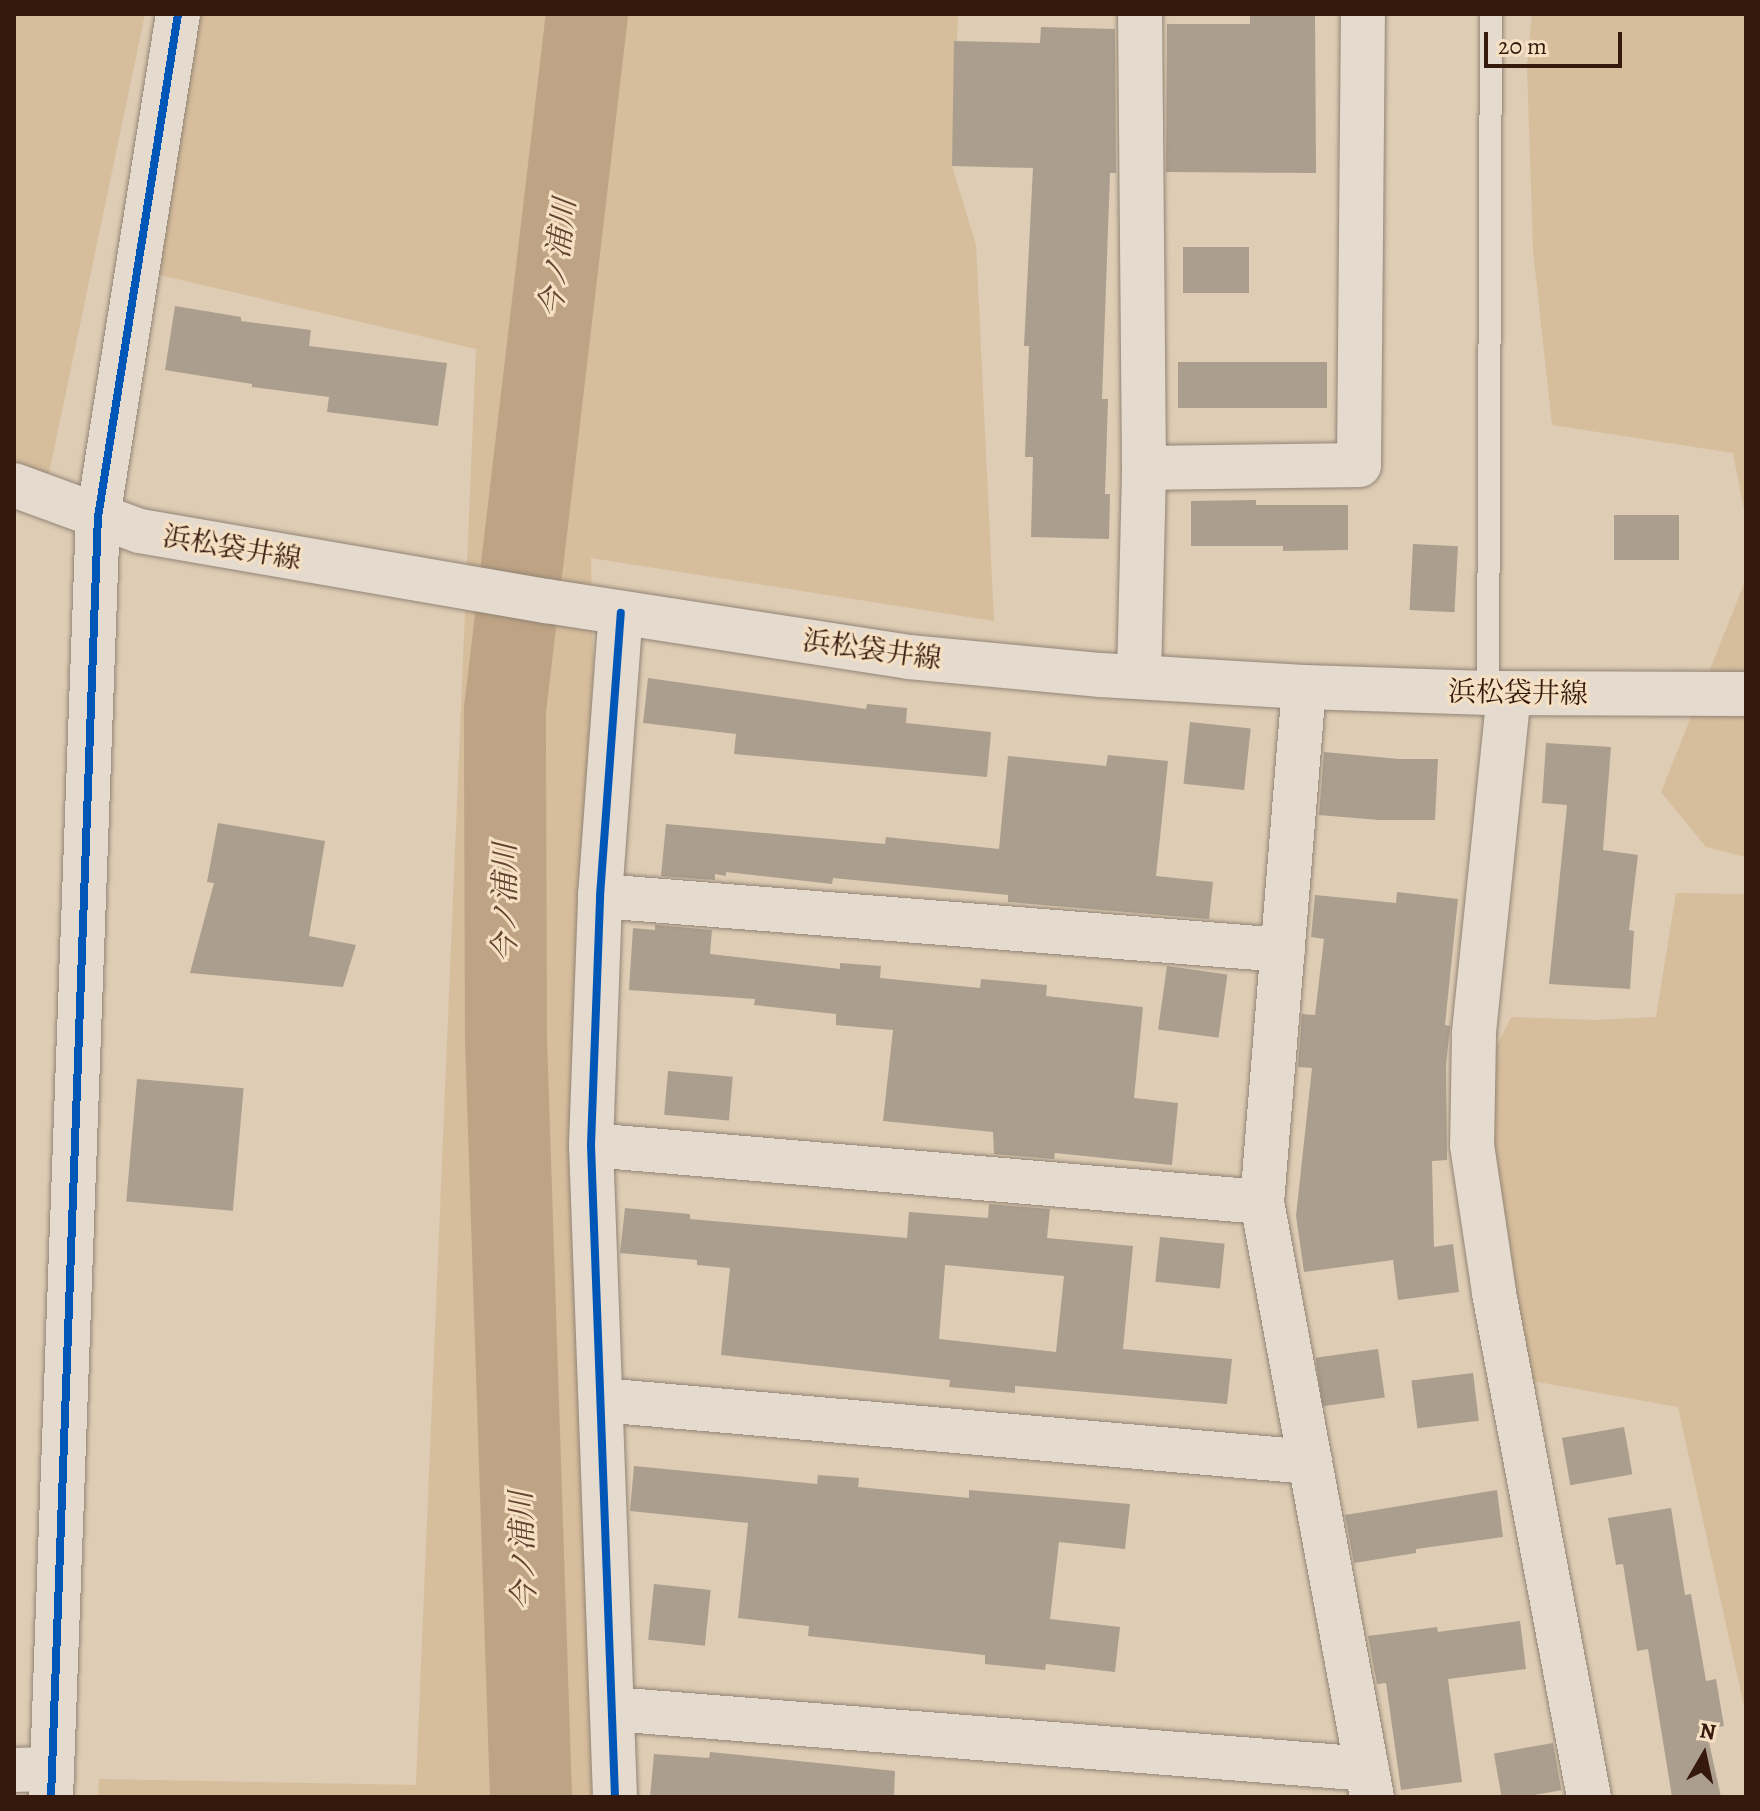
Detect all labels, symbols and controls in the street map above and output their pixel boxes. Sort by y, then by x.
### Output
scale bar [1488,16,1626,66]
text: 20 m [1498,30,1547,62]
water label: 今ノ浦川 [533,196,583,320]
street label: 浜松袋井線 [160,519,304,577]
street label: 浜松袋井線 [800,624,944,676]
street label: 浜松袋井線 [1448,675,1588,711]
water label: 今ノ浦川 [487,843,523,963]
water label: 今ノ浦川 [503,1490,543,1612]
north arrow [1664,1715,1744,1795]
text: N [1697,1715,1718,1747]

